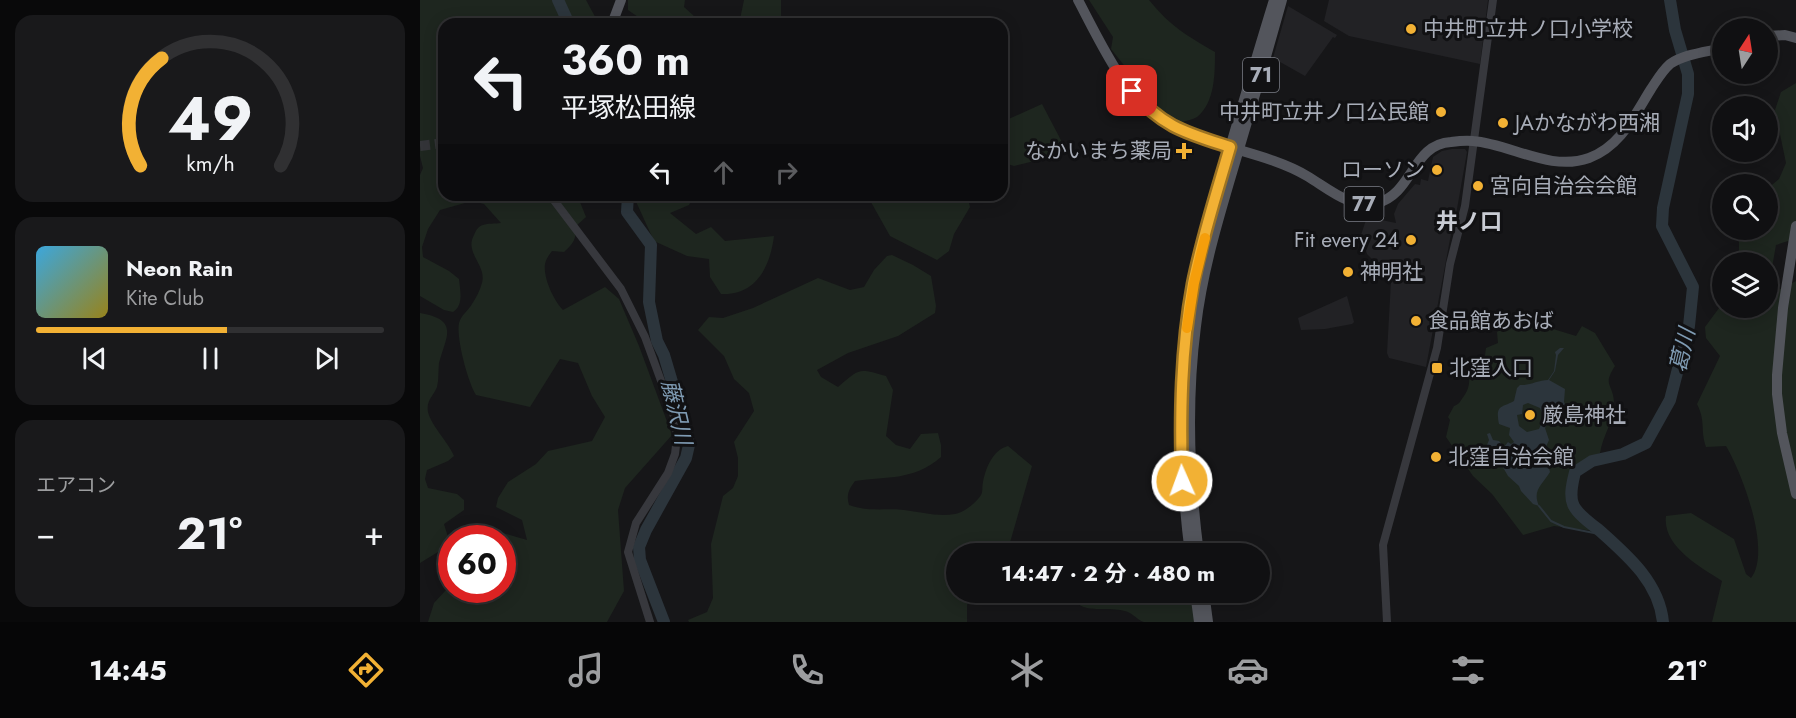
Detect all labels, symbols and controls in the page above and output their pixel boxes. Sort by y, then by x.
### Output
place label: 中井町立井ノ口小学校 [1423,14,1633,44]
north arrow [1712,18,1778,84]
map controls [1712,18,1778,318]
marker: 中井町立井ノ口小学校 [1404,22,1418,36]
text: 360 m [561,30,690,91]
icon: left [462,42,540,120]
road number: 71 [1243,58,1279,92]
pin [1106,65,1157,116]
text: 49 [167,73,253,163]
icon: arrive [1115,74,1148,107]
text: 平塚松田線 [561,88,696,127]
button: sound [1712,96,1778,162]
place label: 中井町立井ノ口公民館 [1219,97,1429,127]
marker: 中井町立井ノ口公民館 [1434,105,1448,119]
place label: JAかながわ西湘 [1512,108,1660,138]
marker: JAかながわ西湘 [1496,116,1510,130]
place label: なかいまち薬局 [1025,136,1172,166]
marker: なかいまち薬局 [1177,144,1191,158]
text: km/h [186,148,234,179]
place label: ローソン [1341,155,1425,185]
icon: left [644,156,677,189]
icon: ahead [707,156,740,189]
icon: right [770,156,803,189]
marker: ローソン [1430,163,1444,177]
place label: 宮向自治会会館 [1490,171,1637,201]
button: search [1712,174,1778,240]
marker: 宮向自治会会館 [1471,179,1485,193]
road number: 77 [1344,187,1384,221]
district label: 井ノ口 [1436,205,1502,237]
place label: Fit every 24 [1294,225,1399,255]
marker: Fit every 24 [1404,233,1418,247]
text: Neon Rain [126,252,233,284]
button: layers [1712,252,1778,318]
place label: 神明社 [1360,257,1423,287]
marker: 神明社 [1341,265,1355,279]
text: Kite Club [126,284,204,313]
place label: 食品館あおば [1428,306,1554,336]
marker: 食品館あおば [1409,314,1423,328]
water label: 葛川 [1661,323,1703,375]
icon: previous [78,342,111,375]
icon: pause [194,342,227,375]
icon: next [310,342,343,375]
place label: 北窪入口 [1449,353,1533,383]
marker: 北窪入口 [1430,361,1444,375]
water label: 藤沢川 [654,376,700,450]
place label: 厳島神社 [1542,400,1626,430]
marker: 厳島神社 [1523,408,1537,422]
place label: 北窪自治会館 [1448,442,1574,472]
position arrow [1150,449,1214,513]
marker: 北窪自治会館 [1429,450,1443,464]
text: エアコン [36,471,116,500]
text: 21° [177,501,242,566]
text: − [36,510,55,557]
text: + [364,510,384,557]
speed limit sign: 60 [438,525,516,603]
text: 14:47 · 2 分 · 480 m [1001,557,1215,589]
icon: directions [345,649,387,691]
icon: music [565,649,607,691]
icon: phone [786,649,828,691]
icon: climate [1006,649,1048,691]
icon: car [1227,649,1269,691]
icon: filters [1447,649,1489,691]
text: 14:45 [89,651,167,690]
text: 21° [1667,651,1707,690]

